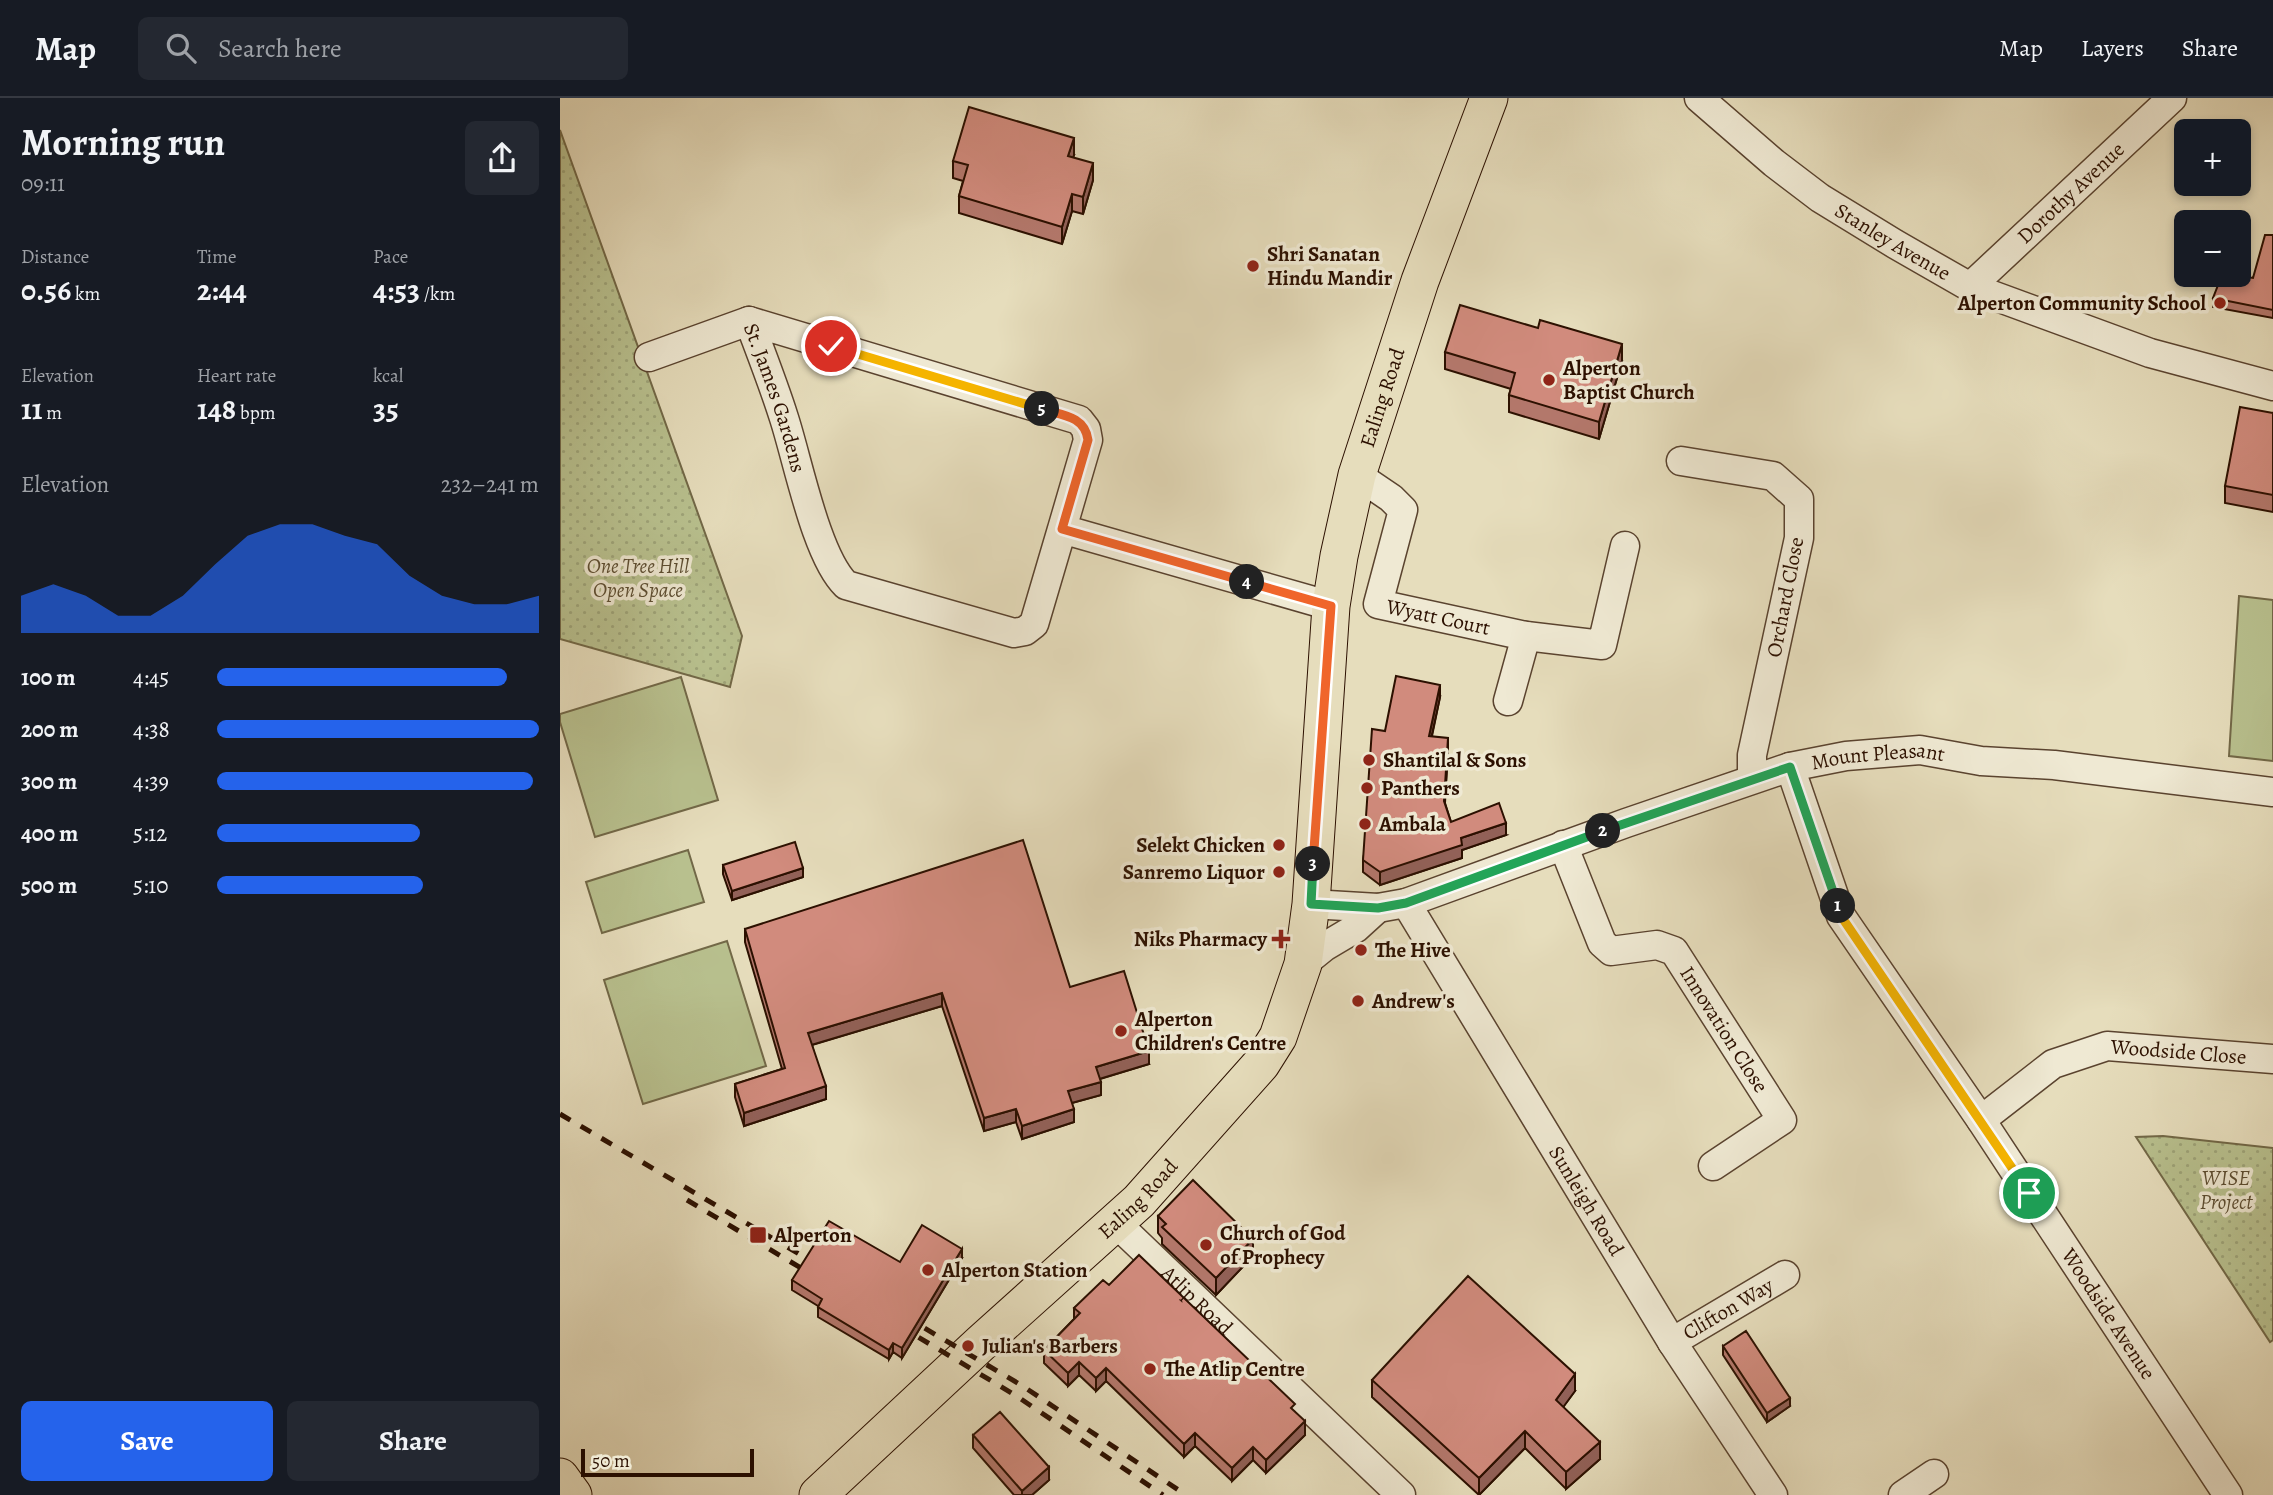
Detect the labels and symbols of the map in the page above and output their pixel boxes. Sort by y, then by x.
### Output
street label: Dorothy Avenue [2011,136,2131,250]
street label: Stanley Avenue [1830,196,1956,287]
place label: Shri Sanatan Hindu Mandir [1267,240,1393,292]
marker: Shri Sanatan Hindu Mandir [1245,258,1261,274]
place label: Alperton Community School [1957,289,2206,317]
marker: Alperton Community School [2212,295,2228,311]
pin [801,316,861,376]
street label: St. James Gardens [737,319,813,475]
street label: Ealing Road [1353,344,1412,451]
place label: Alperton Baptist Church [1562,354,1695,406]
marker: Alperton Baptist Church [1541,372,1557,388]
pin: 5 [1024,392,1060,426]
street label: Orchard Close [1760,534,1810,660]
park label: One Tree Hill Open Space [587,552,690,604]
pin: 4 [1230,564,1264,600]
street label: Wyatt Court [1383,592,1493,642]
street label: Mount Pleasant [1809,736,1947,777]
place label: Shantilal & Sons [1383,746,1526,774]
marker: Shantilal & Sons [1361,752,1377,768]
place label: Panthers [1381,774,1460,802]
marker: Panthers [1359,780,1375,796]
place label: Ambala [1378,810,1447,838]
pin: 2 [1586,814,1620,848]
marker: Ambala [1357,816,1373,832]
place label: Selekt Chicken [1136,831,1265,859]
marker: Selekt Chicken [1271,837,1287,853]
pin: 3 [1296,846,1330,882]
place label: Sanremo Liquor [1123,858,1265,886]
marker: Sanremo Liquor [1271,864,1287,880]
pin: 1 [1820,888,1856,924]
place label: Niks Pharmacy [1134,925,1268,953]
marker: Niks Pharmacy [1273,931,1289,947]
place label: The Hive [1375,936,1451,964]
marker: The Hive [1353,942,1369,958]
street label: Innovation Close [1673,961,1775,1098]
place label: Andrew's [1371,987,1455,1015]
marker: Andrew's [1350,993,1366,1009]
place label: Alperton Children's Centre [1134,1005,1287,1057]
marker: Alperton Children's Centre [1113,1023,1129,1039]
street label: Woodside Close [2109,1032,2248,1071]
street label: Sunleigh Road [1542,1140,1631,1262]
street label: Ealing Road [1092,1152,1185,1245]
pin [1999,1163,2059,1223]
park label: WISE Project [2200,1164,2253,1216]
place label: Church of God of Prophecy [1220,1219,1346,1271]
place label: Alperton [773,1221,852,1249]
marker: Alperton [748,1225,768,1245]
marker: Church of God of Prophecy [1198,1237,1214,1253]
street label: Woodside Avenue [2055,1242,2162,1385]
place label: Alperton Station [941,1256,1088,1284]
street label: Atlip Road [1154,1259,1240,1342]
marker: Alperton Station [920,1262,936,1278]
street label: Clifton Way [1677,1271,1779,1347]
place label: Julian's Barbers [982,1332,1118,1360]
marker: Julian's Barbers [960,1338,976,1354]
place label: The Atlip Centre [1164,1355,1305,1383]
marker: The Atlip Centre [1142,1361,1158,1377]
scale bar [581,1446,754,1478]

